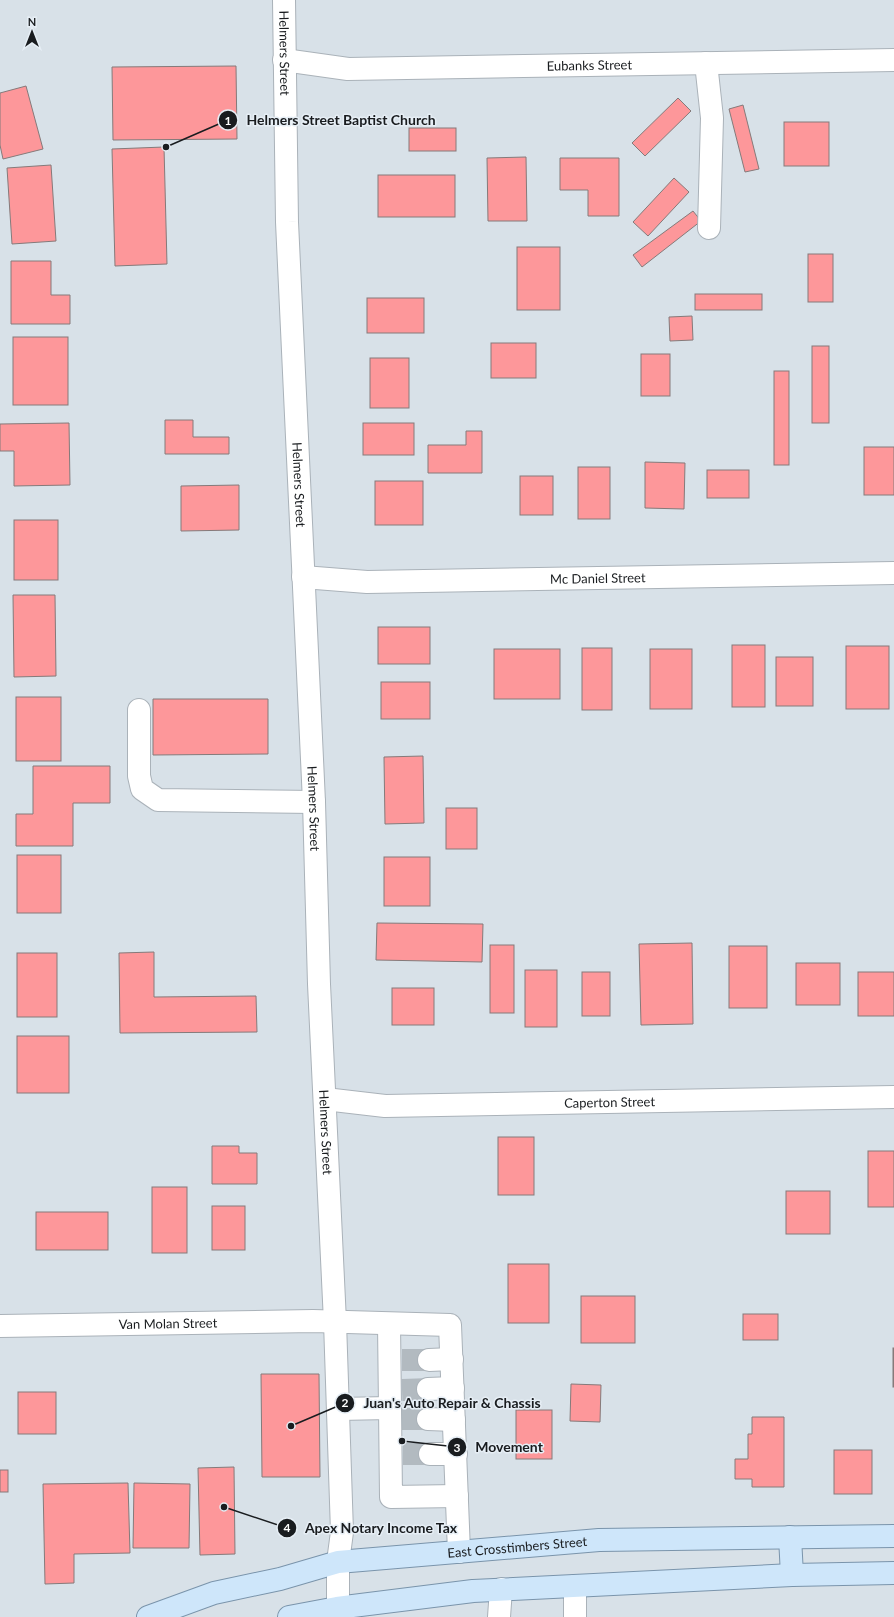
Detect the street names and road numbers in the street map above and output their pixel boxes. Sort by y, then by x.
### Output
street label: Helmers Street [276,10,293,96]
street label: Eubanks Street [547,56,632,74]
street label: Helmers Street [289,442,309,528]
street label: Mc Daniel Street [550,569,646,587]
street label: Helmers Street [304,765,323,851]
street label: Helmers Street [316,1089,336,1175]
street label: Caperton Street [564,1093,655,1111]
street label: Van Molan Street [119,1315,218,1332]
street label: East Crosstimbers Street [447,1533,588,1561]

